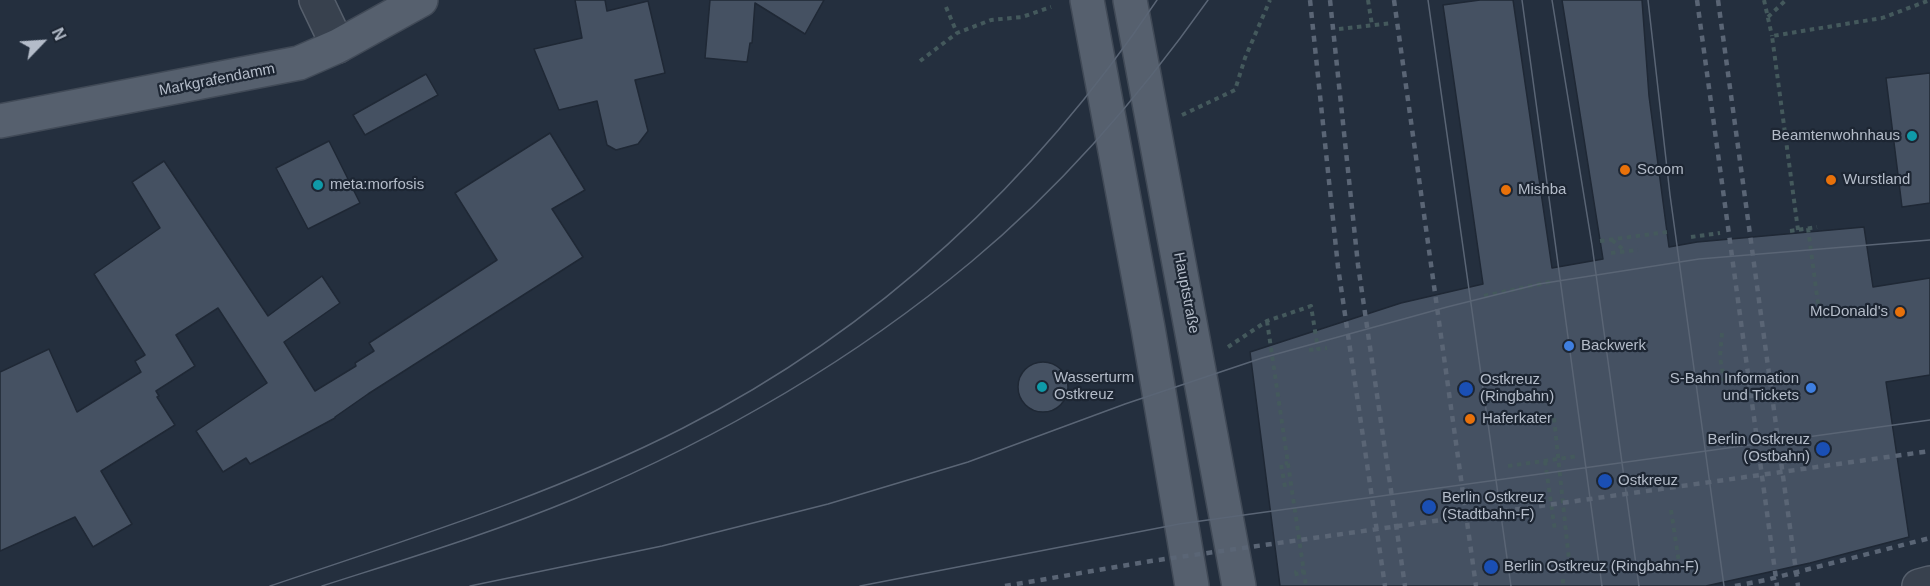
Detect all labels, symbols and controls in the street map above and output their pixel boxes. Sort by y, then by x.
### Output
north arrow [12,12,72,72]
text: N [49,25,69,43]
street label: Markgrafendamm [158,60,276,100]
place label: Beamtenwohnhaus [1772,127,1900,145]
marker: Beamtenwohnhaus [1905,129,1919,143]
place label: Scoom [1637,161,1684,179]
marker: Scoom [1618,163,1632,177]
place label: Wurstland [1843,171,1910,189]
marker: Wurstland [1824,173,1838,187]
place label: meta:morfosis [330,176,424,194]
marker: meta:morfosis [311,178,325,192]
place label: Mishba [1518,181,1566,199]
marker: Mishba [1499,183,1513,197]
street label: Hauptstraße [1169,251,1203,335]
place label: McDonald's [1810,303,1888,321]
marker: McDonald's [1893,305,1907,319]
place label: Backwerk [1581,337,1646,355]
marker: Backwerk [1562,339,1576,353]
place label: Wasserturm Ostkreuz [1054,369,1134,404]
place label: S-Bahn Information und Tickets [1670,370,1799,405]
place label: Ostkreuz (Ringbahn) [1480,371,1554,406]
marker: Wasserturm Ostkreuz [1035,380,1049,394]
marker: Ostkreuz (Ringbahn) [1457,380,1475,398]
marker: S-Bahn Information und Tickets [1804,381,1818,395]
place label: Haferkater [1482,410,1552,428]
marker: Haferkater [1463,412,1477,426]
place label: Berlin Ostkreuz (Ostbahn) [1707,431,1810,466]
marker: Berlin Ostkreuz (Ostbahn) [1814,440,1832,458]
marker: Ostkreuz [1596,472,1614,490]
place label: Ostkreuz [1618,472,1678,490]
place label: Berlin Ostkreuz (Stadtbahn-F) [1442,489,1545,524]
marker: Berlin Ostkreuz (Stadtbahn-F) [1420,498,1438,516]
marker: Berlin Ostkreuz (Ringbahn-F) [1482,558,1500,576]
place label: Berlin Ostkreuz (Ringbahn-F) [1504,558,1699,576]

